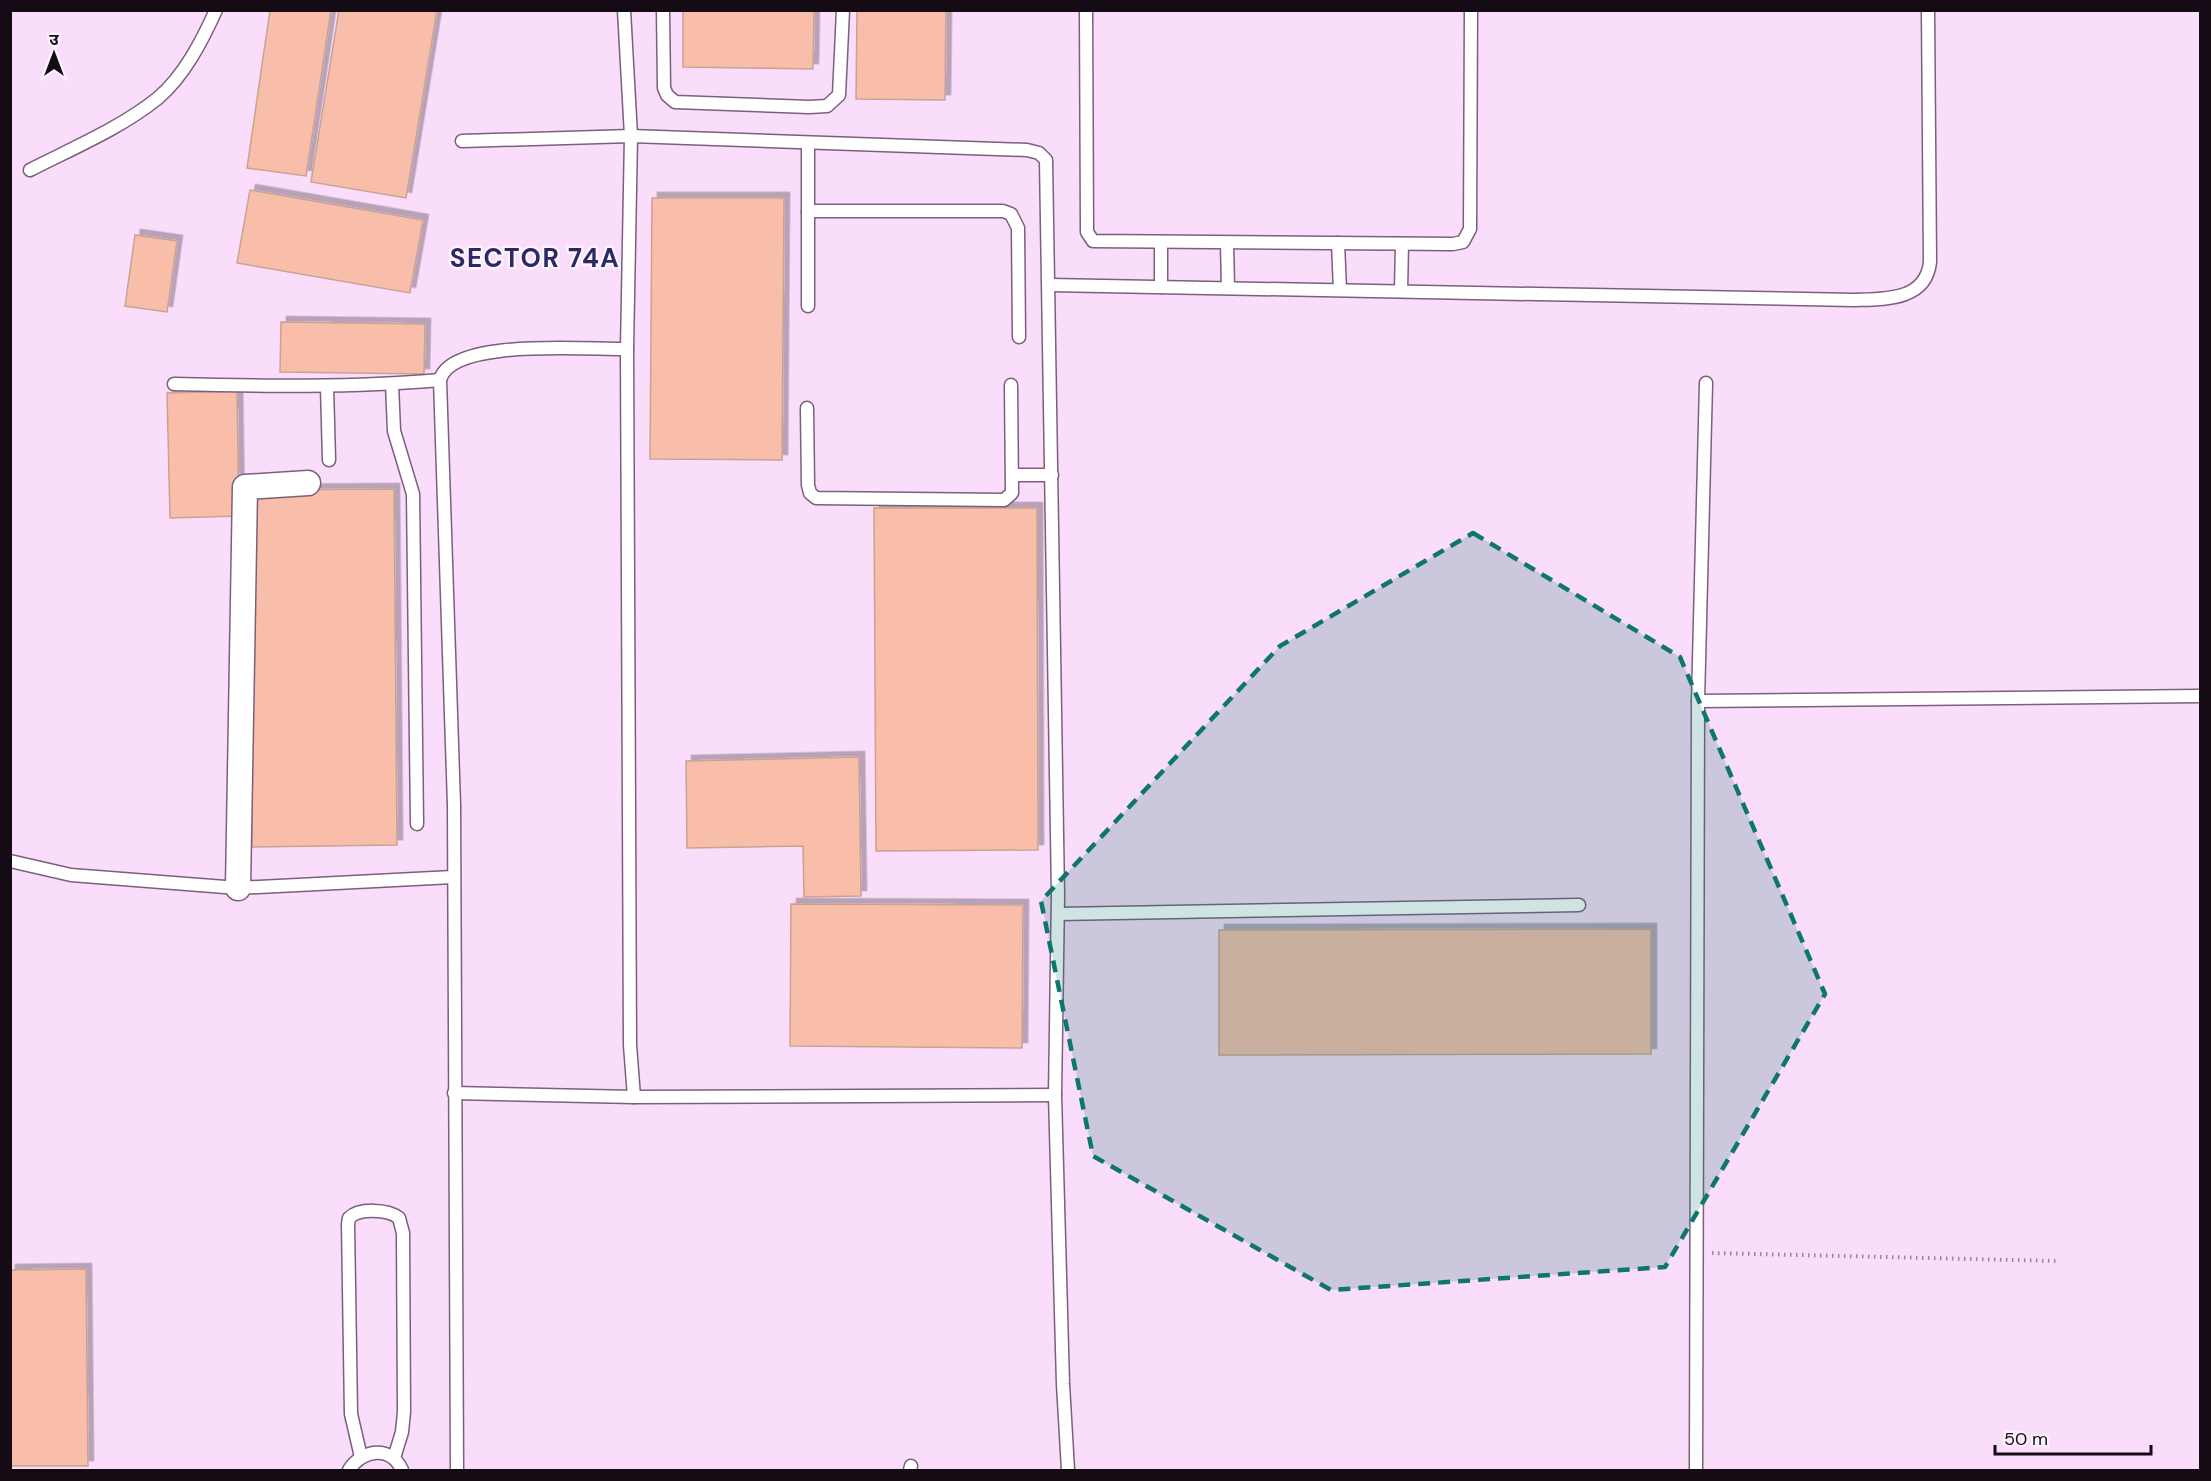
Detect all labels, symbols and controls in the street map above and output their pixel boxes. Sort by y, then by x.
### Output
north arrow [24,24,84,84]
text: उ [49,29,59,50]
district label: SECTOR 74A [450,241,620,275]
scale bar [1995,1418,2151,1456]
text: 50 m [2004,1427,2048,1451]

